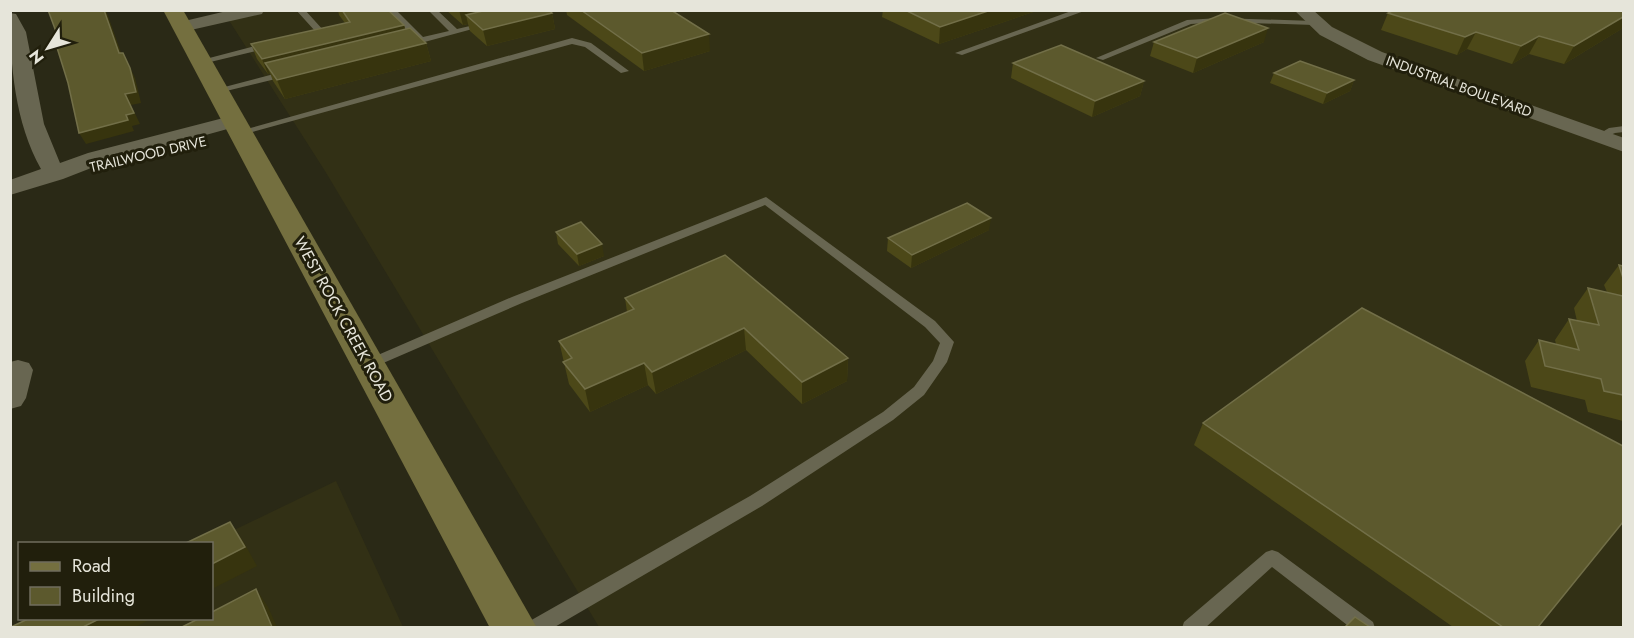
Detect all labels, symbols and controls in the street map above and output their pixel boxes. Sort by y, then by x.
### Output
north arrow [18,18,78,78]
text: N [23,45,49,69]
street label: INDUSTRIAL BOULEVARD [1383,50,1535,122]
street label: TRAILWOOD DRIVE [88,131,208,177]
street label: WEST ROCK CREEK ROAD [288,232,399,406]
legend [18,542,213,620]
text: Road [72,553,111,579]
text: Building [72,583,135,609]

